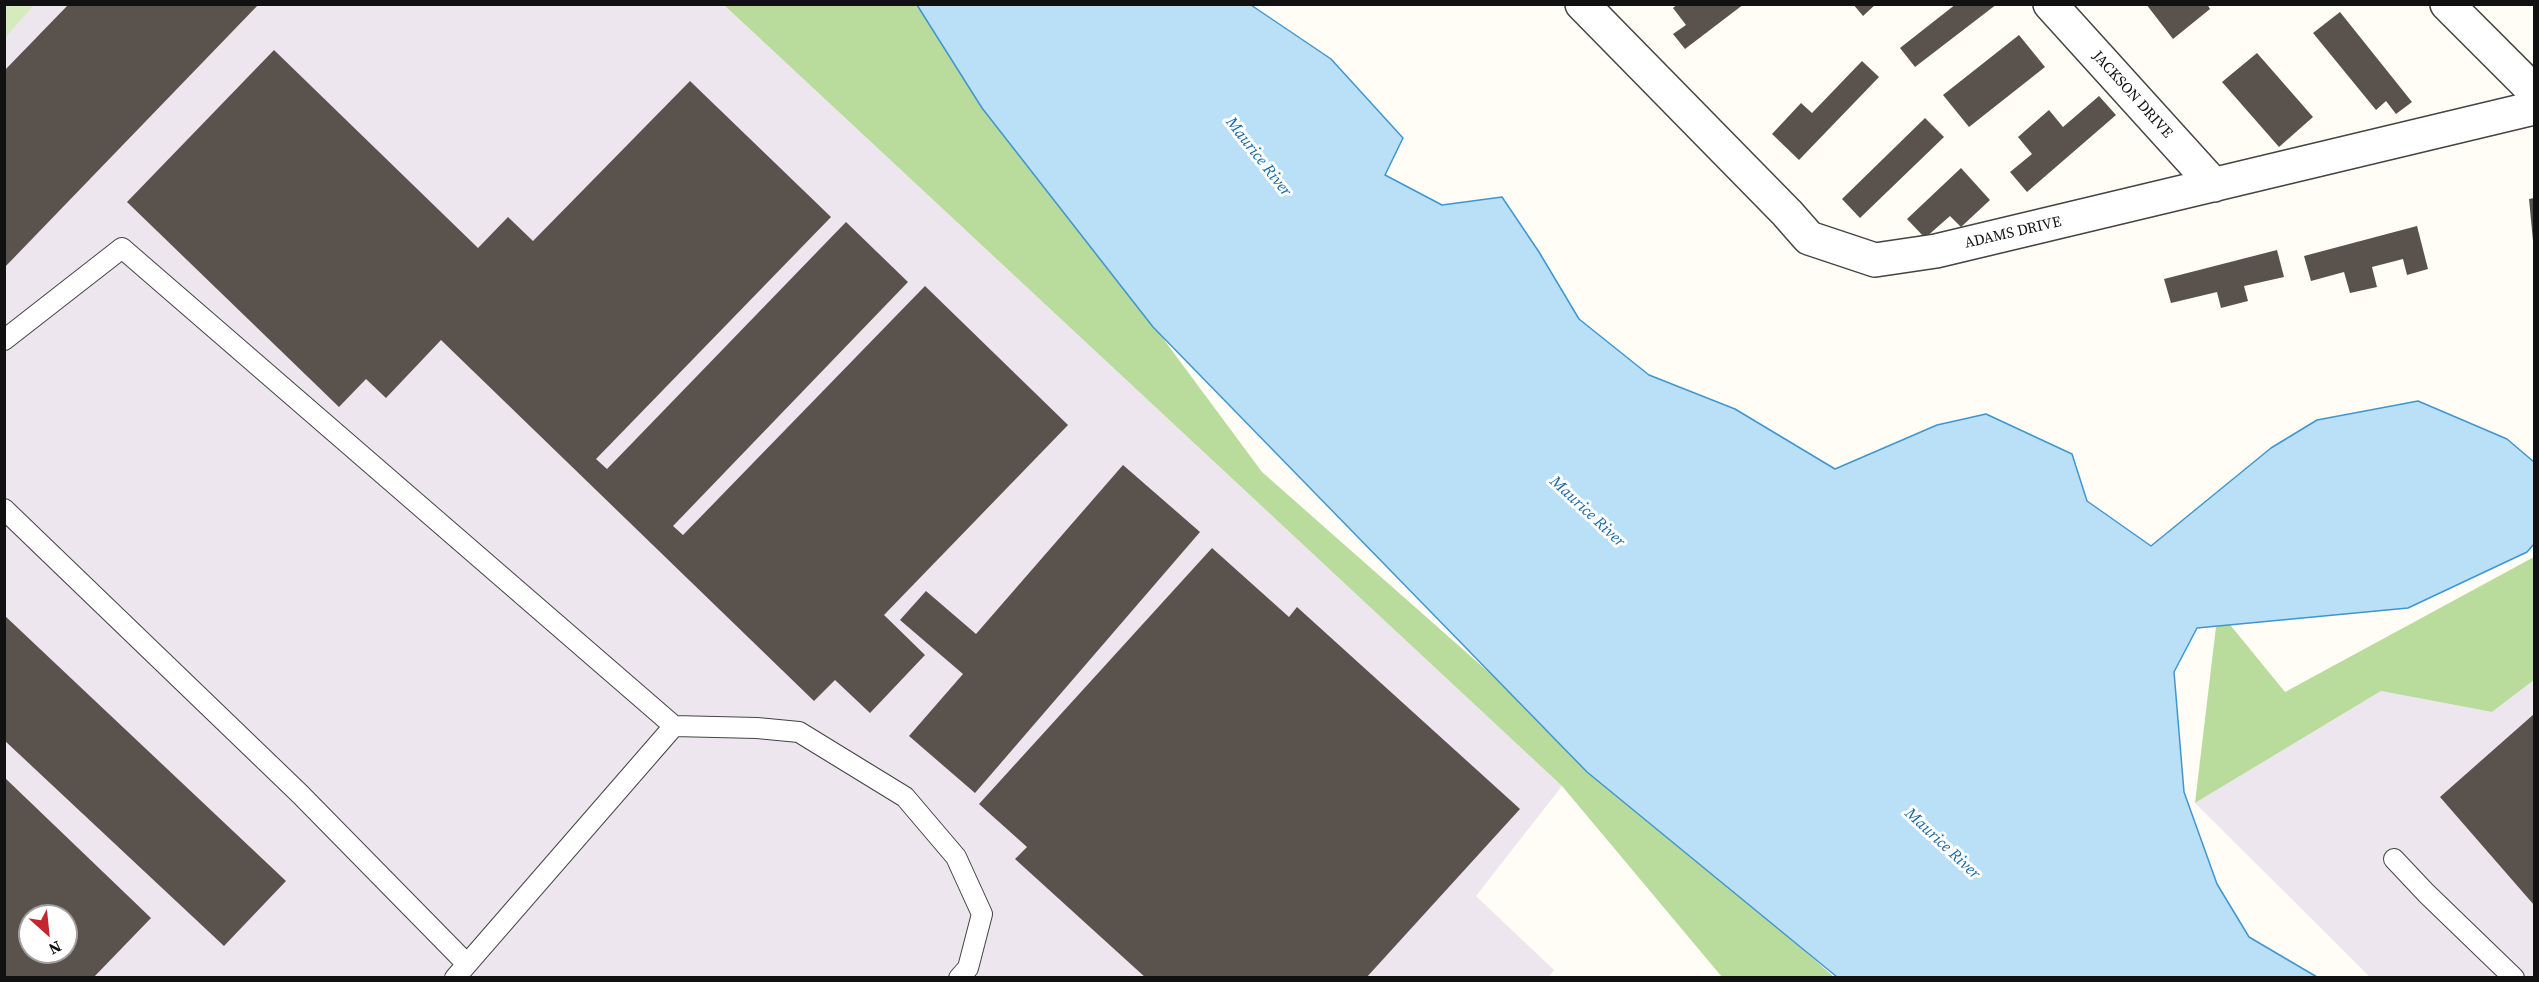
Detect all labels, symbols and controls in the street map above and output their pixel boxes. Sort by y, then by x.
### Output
street label: JACKSON DRIVE [2088,48,2176,142]
water label: Maurice River [1221,114,1295,200]
street label: ADAMS DRIVE [1963,213,2063,253]
water label: Maurice River [1546,472,1628,552]
water label: Maurice River [1901,804,1983,884]
north arrow [18,904,78,964]
text: N [45,936,65,961]

